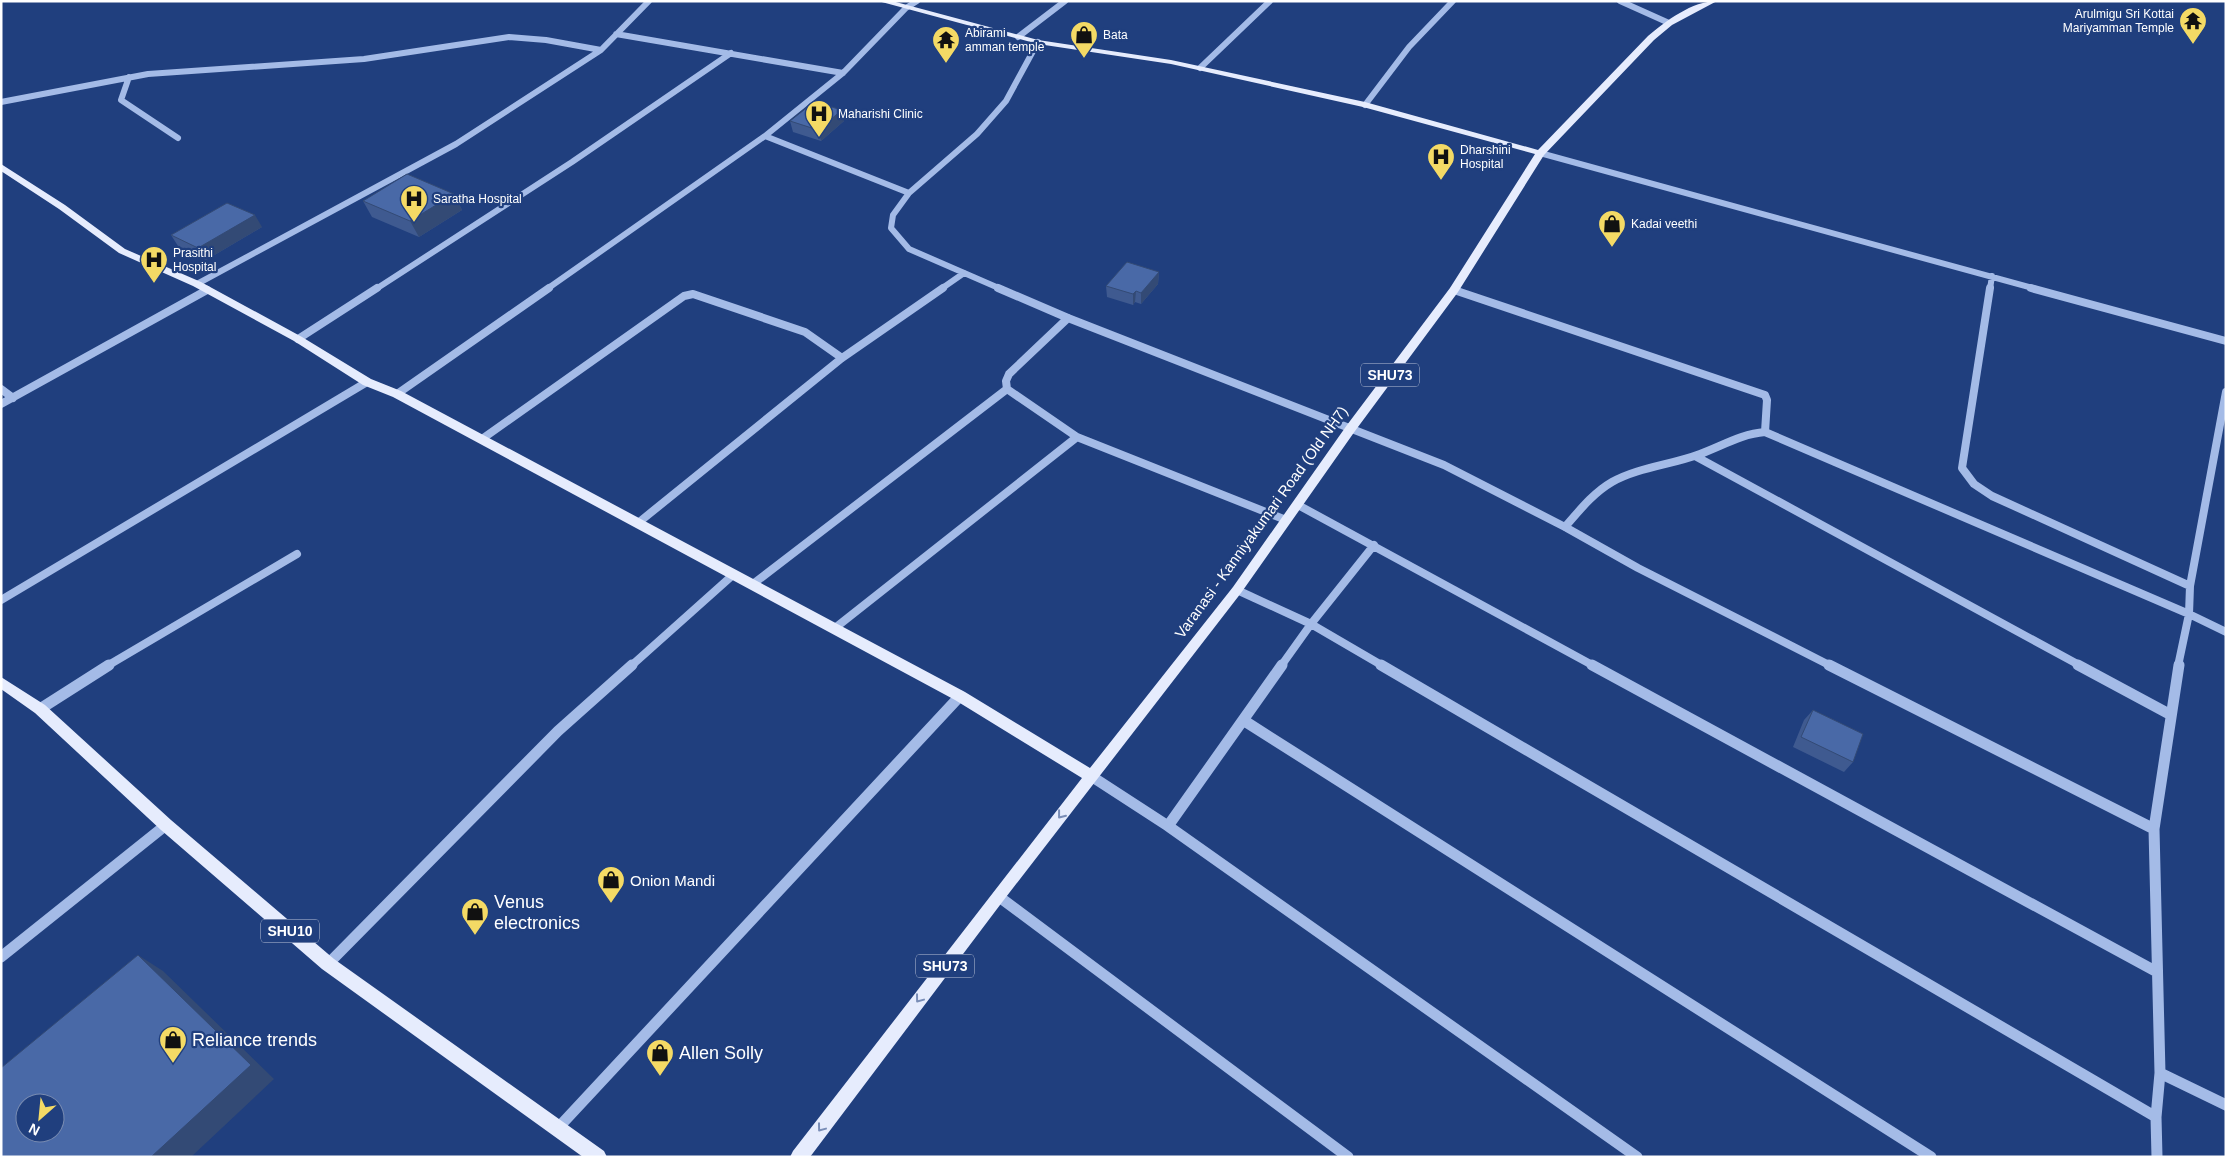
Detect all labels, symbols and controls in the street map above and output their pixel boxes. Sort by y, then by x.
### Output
temple icon: Arulmigu Sri Kottai Mariyamman Temple [2178,6,2208,45]
place label: Arulmigu Sri Kottai Mariyamman Temple [2063,7,2174,35]
shop icon: Bata [1069,20,1099,59]
temple icon: Abirami amman temple [931,25,961,64]
place label: Abirami amman temple [965,26,1045,54]
place label: Bata [1103,28,1128,42]
hospital icon: Maharishi Clinic [804,99,834,138]
place label: Maharishi Clinic [838,107,923,121]
hospital icon: Dharshini Hospital [1426,142,1456,181]
place label: Dharshini Hospital [1460,143,1511,171]
hospital icon: Saratha Hospital [399,184,429,223]
place label: Saratha Hospital [433,192,522,206]
shop icon: Kadai veethi [1597,209,1627,248]
place label: Kadai veethi [1631,217,1697,231]
hospital icon: Prasithi Hospital [139,245,169,284]
place label: Prasithi Hospital [173,246,216,274]
road number: SHU73 [1361,364,1419,386]
street label: Varanasi - Kanniyakumari Road (Old NH7) [1171,403,1351,641]
one-way arrow [1058,809,1067,819]
shop icon: Onion Mandi [596,865,626,904]
place label: Onion Mandi [630,872,715,889]
place label: Venus electronics [494,892,580,933]
shop icon: Venus electronics [460,897,490,936]
road number: SHU10 [261,919,319,942]
road number: SHU73 [916,954,974,978]
one-way arrow [917,993,925,1002]
shop icon: Reliance trends [158,1025,188,1064]
place label: Reliance trends [192,1030,317,1050]
shop icon: Allen Solly [645,1038,675,1077]
place label: Allen Solly [679,1043,763,1063]
north arrow [15,1093,65,1143]
text: N [26,1120,42,1139]
one-way arrow [818,1122,827,1132]

